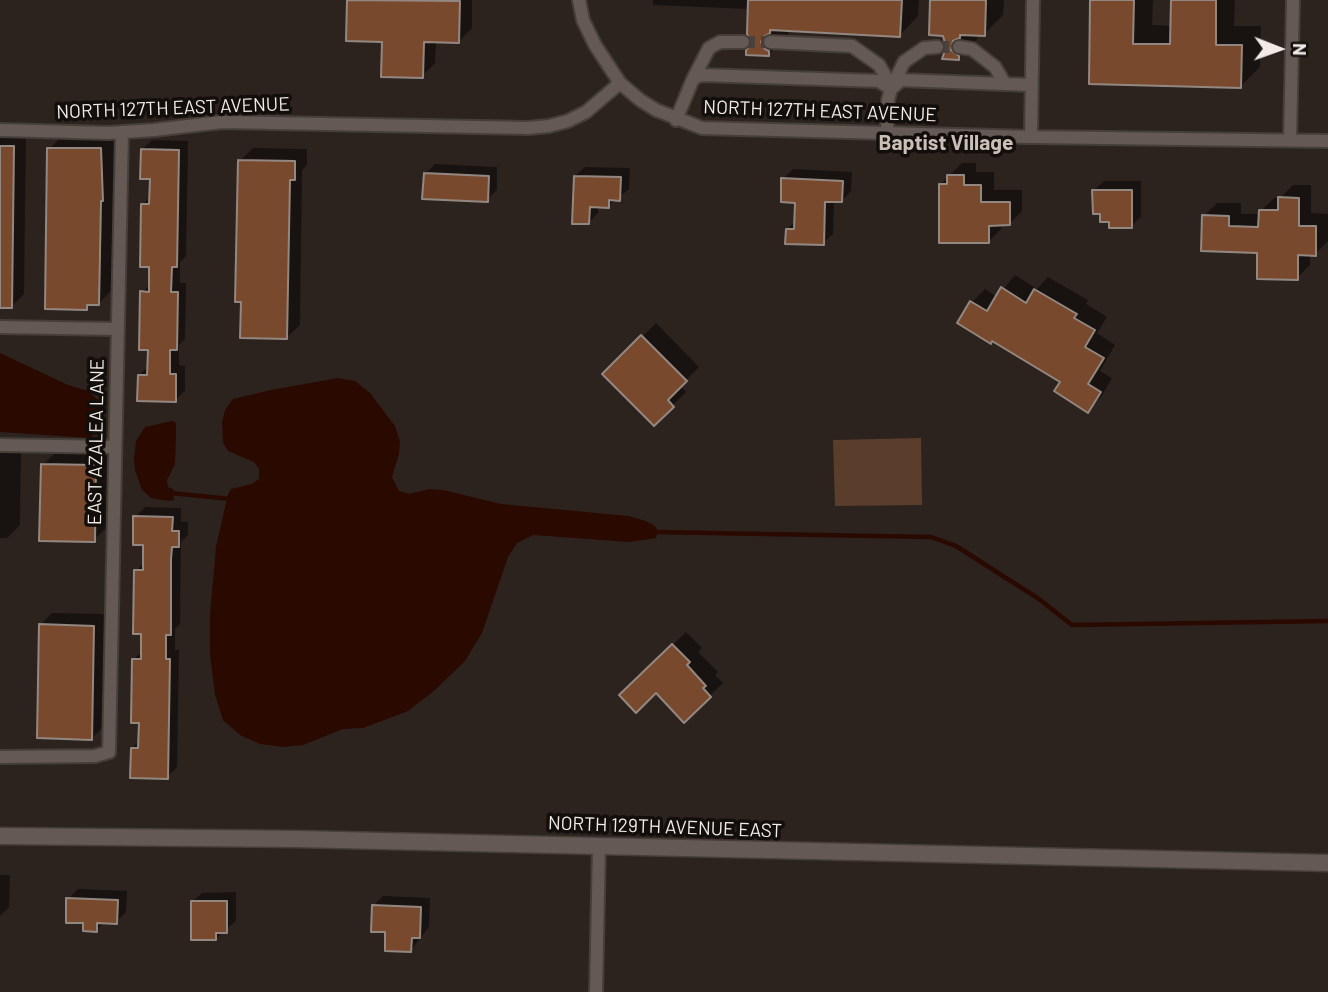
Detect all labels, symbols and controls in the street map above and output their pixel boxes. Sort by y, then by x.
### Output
north arrow [1244,14,1314,84]
text: N [1289,43,1312,56]
street label: NORTH 127TH EAST AVENUE [56,93,290,123]
street label: NORTH 127TH EAST AVENUE [703,96,937,126]
district label: Baptist Village [879,130,1013,156]
street label: EAST AZALEA LANE [83,359,109,525]
street label: NORTH 129TH AVENUE EAST [547,812,783,842]

